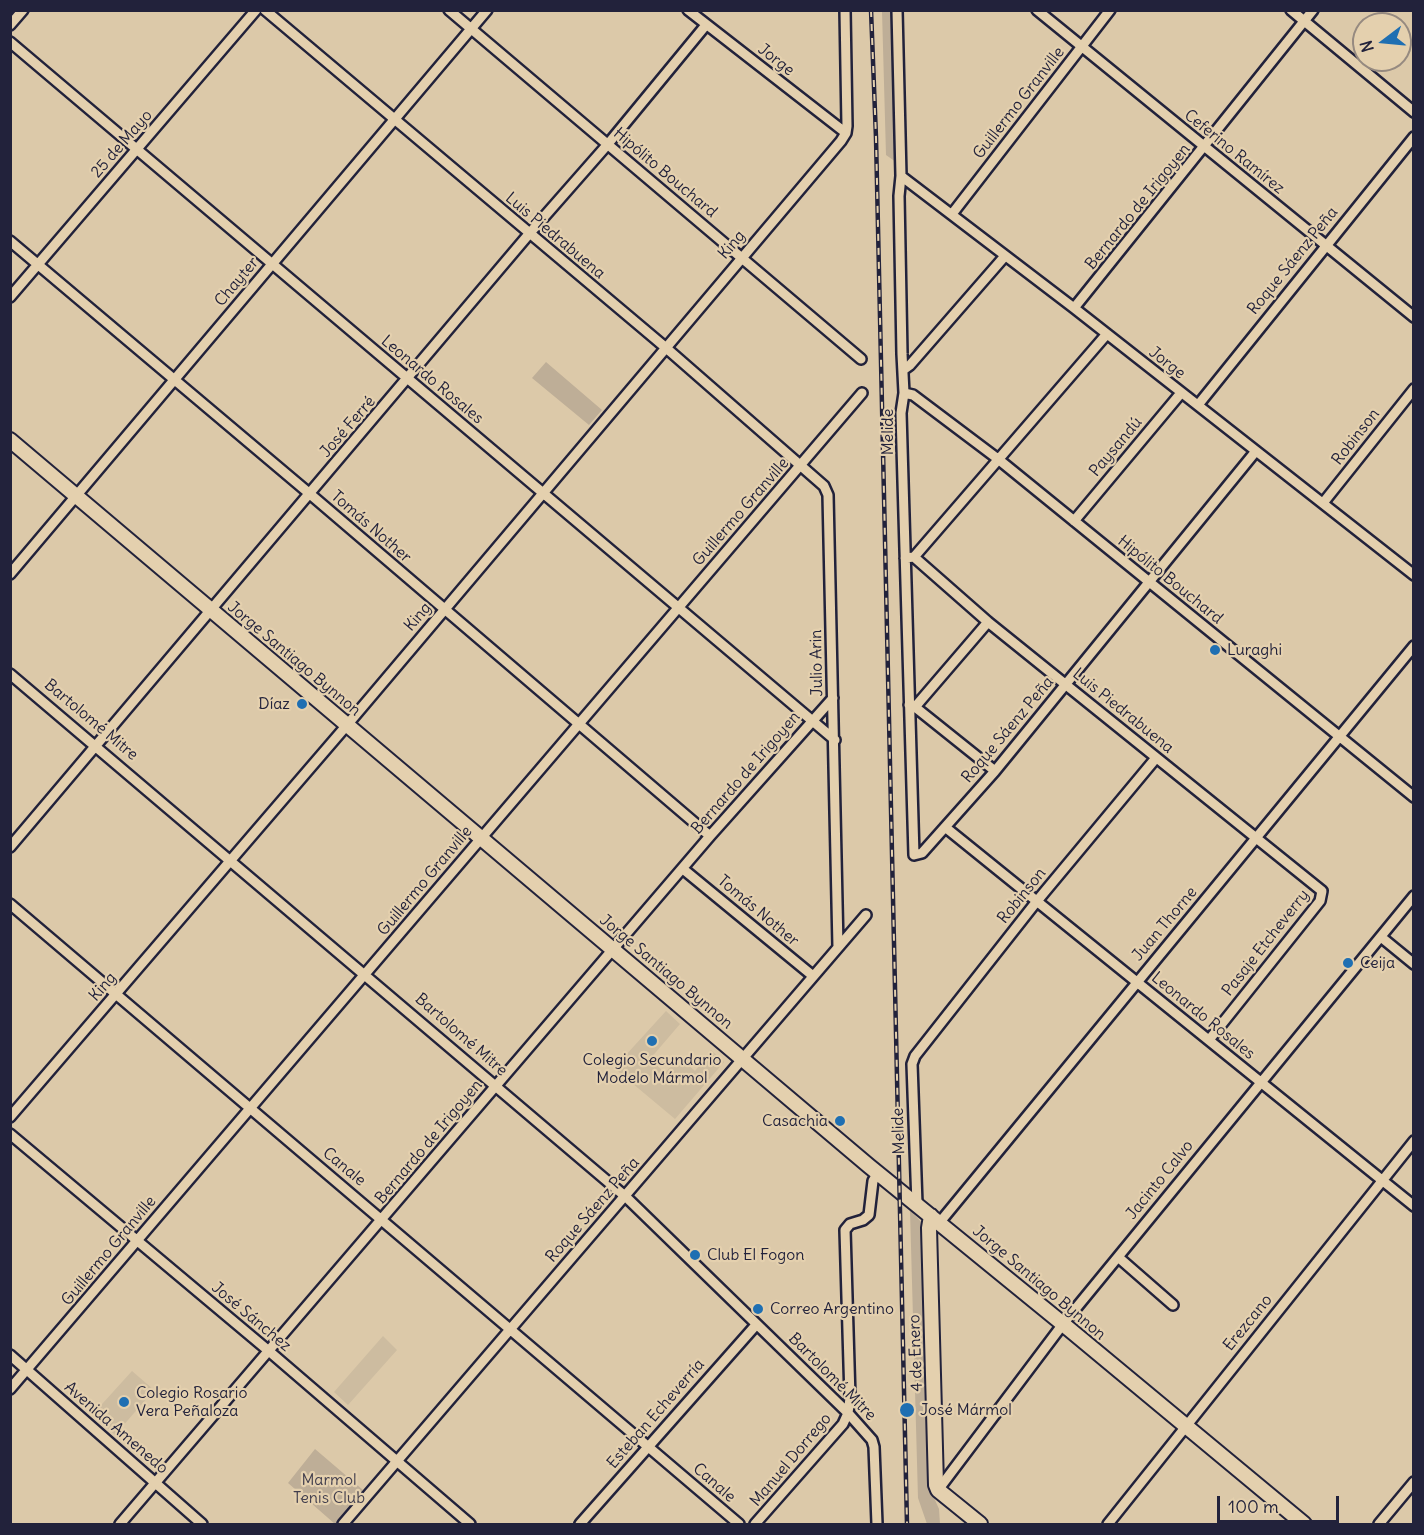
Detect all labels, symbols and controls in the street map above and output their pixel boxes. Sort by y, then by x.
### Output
north arrow [1352,12,1412,72]
text: N [1355,38,1378,54]
street label: Jorge [754,40,798,80]
street label: Guillermo Granville [969,43,1069,163]
street label: 25 de Mayo [87,106,157,182]
street label: Ceferino Ramírez [1180,106,1288,198]
street label: Hipólito Bouchard [609,124,721,222]
street label: Bernardo de Irigoyen [1081,140,1195,274]
street label: Luis Piedrabuena [501,189,609,283]
street label: Roque Sáenz Peña [1244,203,1342,319]
street label: King [714,227,750,263]
street label: Chayter [211,254,263,310]
street label: Leonardo Rosales [377,332,487,428]
street label: Jorge [1145,343,1189,383]
street label: José Ferré [316,392,380,462]
street label: Robinson [1328,405,1384,469]
street label: Melide [878,409,898,455]
street label: Paysandú [1086,413,1146,481]
street label: Guillermo Granville [689,454,793,570]
street label: Tomás Nother [327,487,415,567]
street label: Hipólito Bouchard [1114,532,1226,628]
street label: Jorge Santiago Bynnon [223,598,365,720]
street label: King [400,599,436,635]
street label: Julio Arin [807,629,827,697]
place label: Luraghi [1227,640,1282,660]
marker: Luraghi [1208,643,1222,657]
street label: Luis Piedrabuena [1069,664,1177,758]
street label: Roque Sáenz Peña [958,673,1058,787]
street label: Bartolomé Mitre [40,675,142,765]
place label: Díaz [258,694,290,714]
marker: Díaz [295,697,309,711]
street label: Bernardo de Irigoyen [688,708,804,838]
street label: Guillermo Granville [374,822,476,940]
street label: Robinson [994,864,1050,928]
street label: Tomás Nother [713,871,803,951]
street label: Juan Thorne [1129,883,1201,965]
street label: Pasaje Etcheverry [1218,886,1314,1000]
street label: Jorge Santiago Bynnon [595,911,737,1033]
place label: Ceija [1360,953,1395,973]
marker: Ceija [1341,956,1355,970]
street label: Leonardo Rosales [1147,968,1259,1064]
street label: King [85,969,121,1005]
street label: Bartolomé Mitre [411,990,511,1080]
marker: Colegio Secundario Modelo Mármol [645,1034,659,1048]
place label: Colegio Secundario Modelo Mármol [583,1050,721,1088]
street label: Bernardo de Irigoyen [371,1076,487,1208]
street label: Melide [889,1107,909,1155]
place label: Casachia [762,1111,828,1131]
marker: Casachia [833,1114,847,1128]
street label: Jacinto Calvo [1122,1137,1198,1223]
street label: Canale [319,1144,369,1190]
street label: Roque Sáenz Peña [542,1154,644,1266]
street label: Guillermo Granville [58,1192,160,1310]
street label: Jorge Santiago Bynnon [968,1222,1110,1344]
place label: Club El Fogon [707,1245,804,1265]
marker: Club El Fogon [688,1248,702,1262]
street label: José Sánchez [207,1278,295,1356]
street label: Erezcano [1219,1291,1277,1355]
place label: Correo Argentino [770,1299,894,1319]
marker: Correo Argentino [751,1302,765,1316]
street label: 4 de Enero [905,1314,927,1392]
street label: Bartolomé Mitre [784,1329,880,1425]
street label: Esteban Echeverría [603,1355,709,1473]
street label: Avenida Amenedo [60,1378,172,1478]
place label: Colegio Rosario Vera Peñaloza [136,1383,247,1421]
marker: Colegio Rosario Vera Peñaloza [117,1395,131,1409]
place label: José Mármol [920,1400,1012,1420]
marker: José Mármol [898,1401,916,1419]
street label: Manuel Dorrego [746,1409,836,1511]
street label: Canale [689,1459,739,1507]
park label: Marmol Tenis Club [293,1470,365,1508]
scale bar [1220,1484,1342,1522]
text: 100 m [1228,1495,1279,1518]

